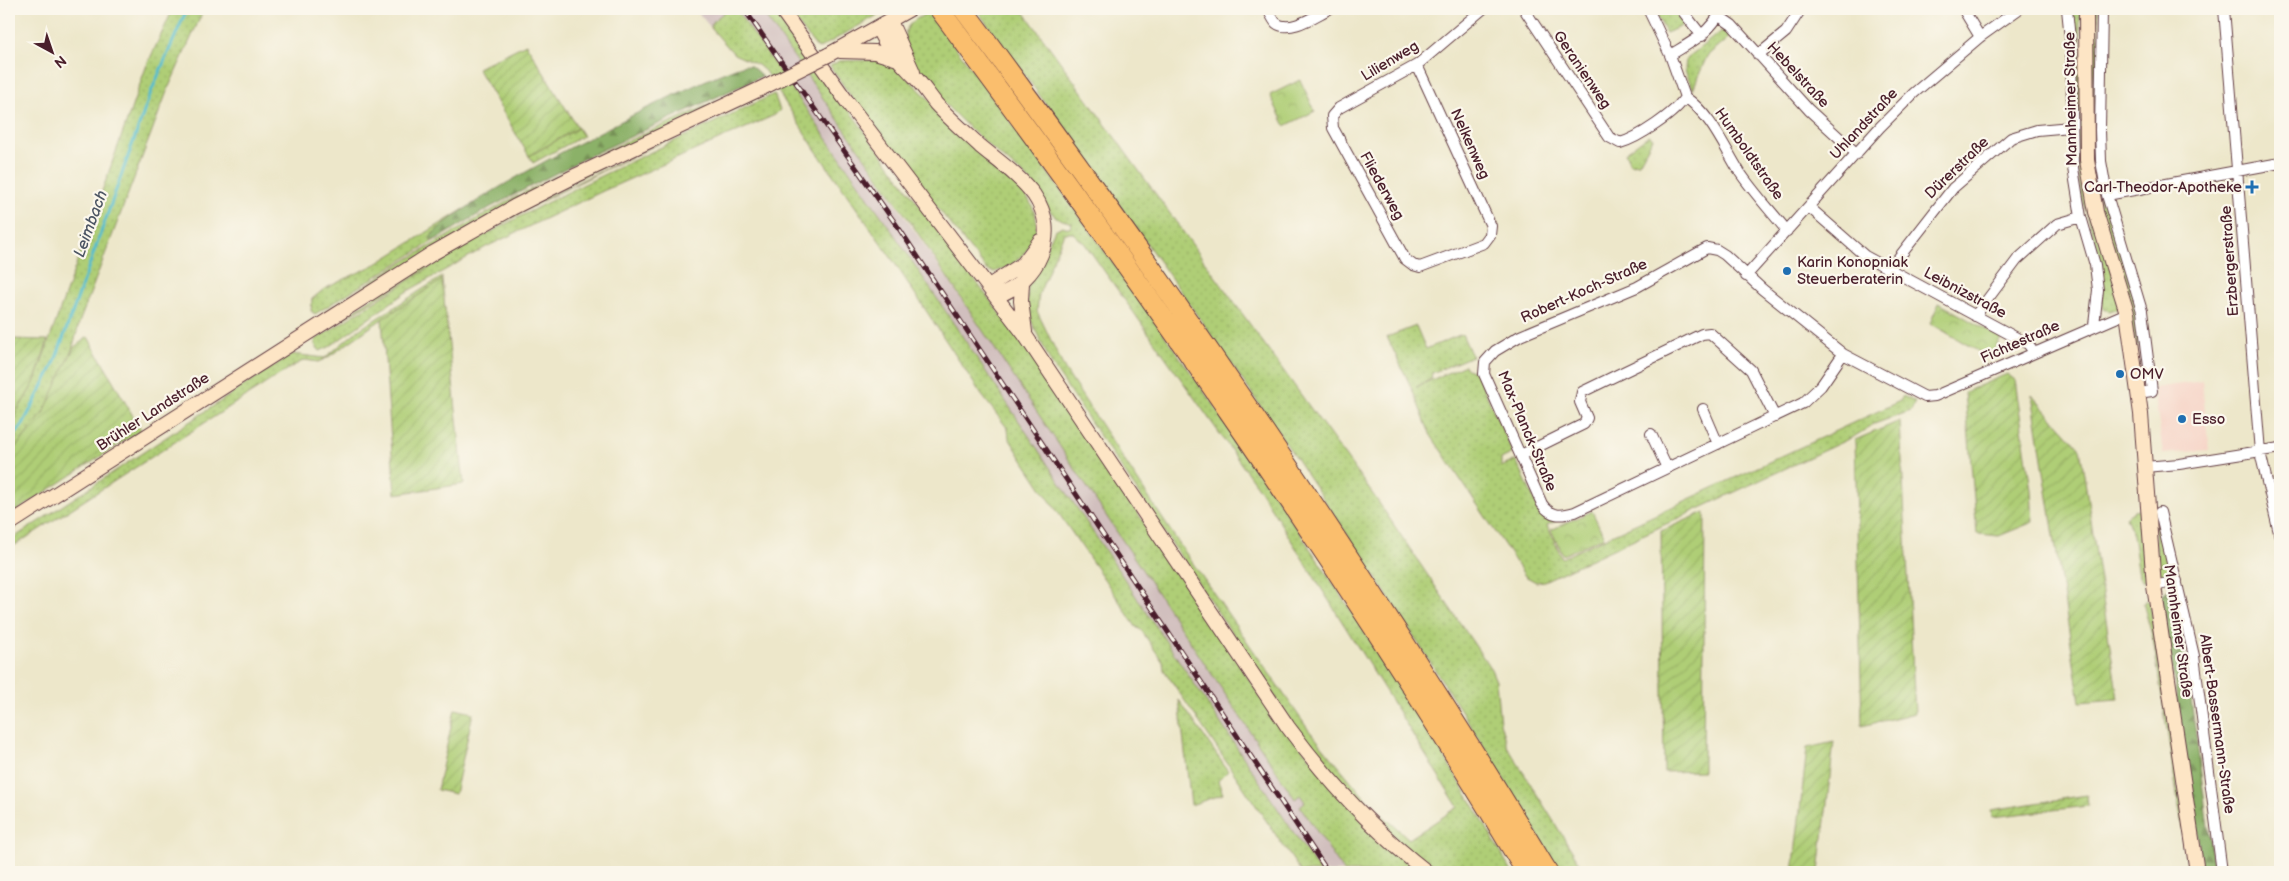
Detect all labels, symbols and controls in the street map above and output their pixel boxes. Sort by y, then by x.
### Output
street label: Geranienweg [1549,27,1615,113]
north arrow [28,28,78,78]
street label: Mannheimer Straße [2060,32,2082,166]
street label: Lilienweg [1358,36,1422,86]
street label: Hebelstraße [1763,38,1833,112]
text: N [51,52,70,71]
street label: Uhlandstraße [1826,84,1902,164]
street label: Humboldtstraße [1710,104,1788,204]
street label: Nelkenweg [1446,106,1494,182]
street label: Dürerstraße [1921,133,1993,203]
street label: Fliederweg [1355,149,1409,223]
place label: Carl-Theodor-Apotheke [2084,178,2242,197]
marker: Carl-Theodor-Apotheke [2246,181,2258,193]
water label: Leimbach [70,188,112,260]
street label: Erzbergerstraße [2217,205,2243,317]
place label: Karin Konopniak Steuerberaterin [1797,253,1909,289]
street label: Robert-Koch-Straße [1518,255,1650,327]
street label: Leibnizstraße [1920,263,2010,323]
marker: Karin Konopniak Steuerberaterin [1781,265,1793,277]
street label: Fichtestraße [1977,316,2063,368]
place label: OMV [2130,365,2164,384]
street label: Brühler Landstraße [93,368,213,456]
street label: Max-Planck-Straße [1493,368,1561,494]
marker: OMV [2114,368,2126,380]
place label: Esso [2192,410,2225,429]
marker: Esso [2176,413,2188,425]
street label: Mannheimer Straße [2159,563,2197,699]
street label: Albert-Bassermann-Straße [2195,633,2239,815]

